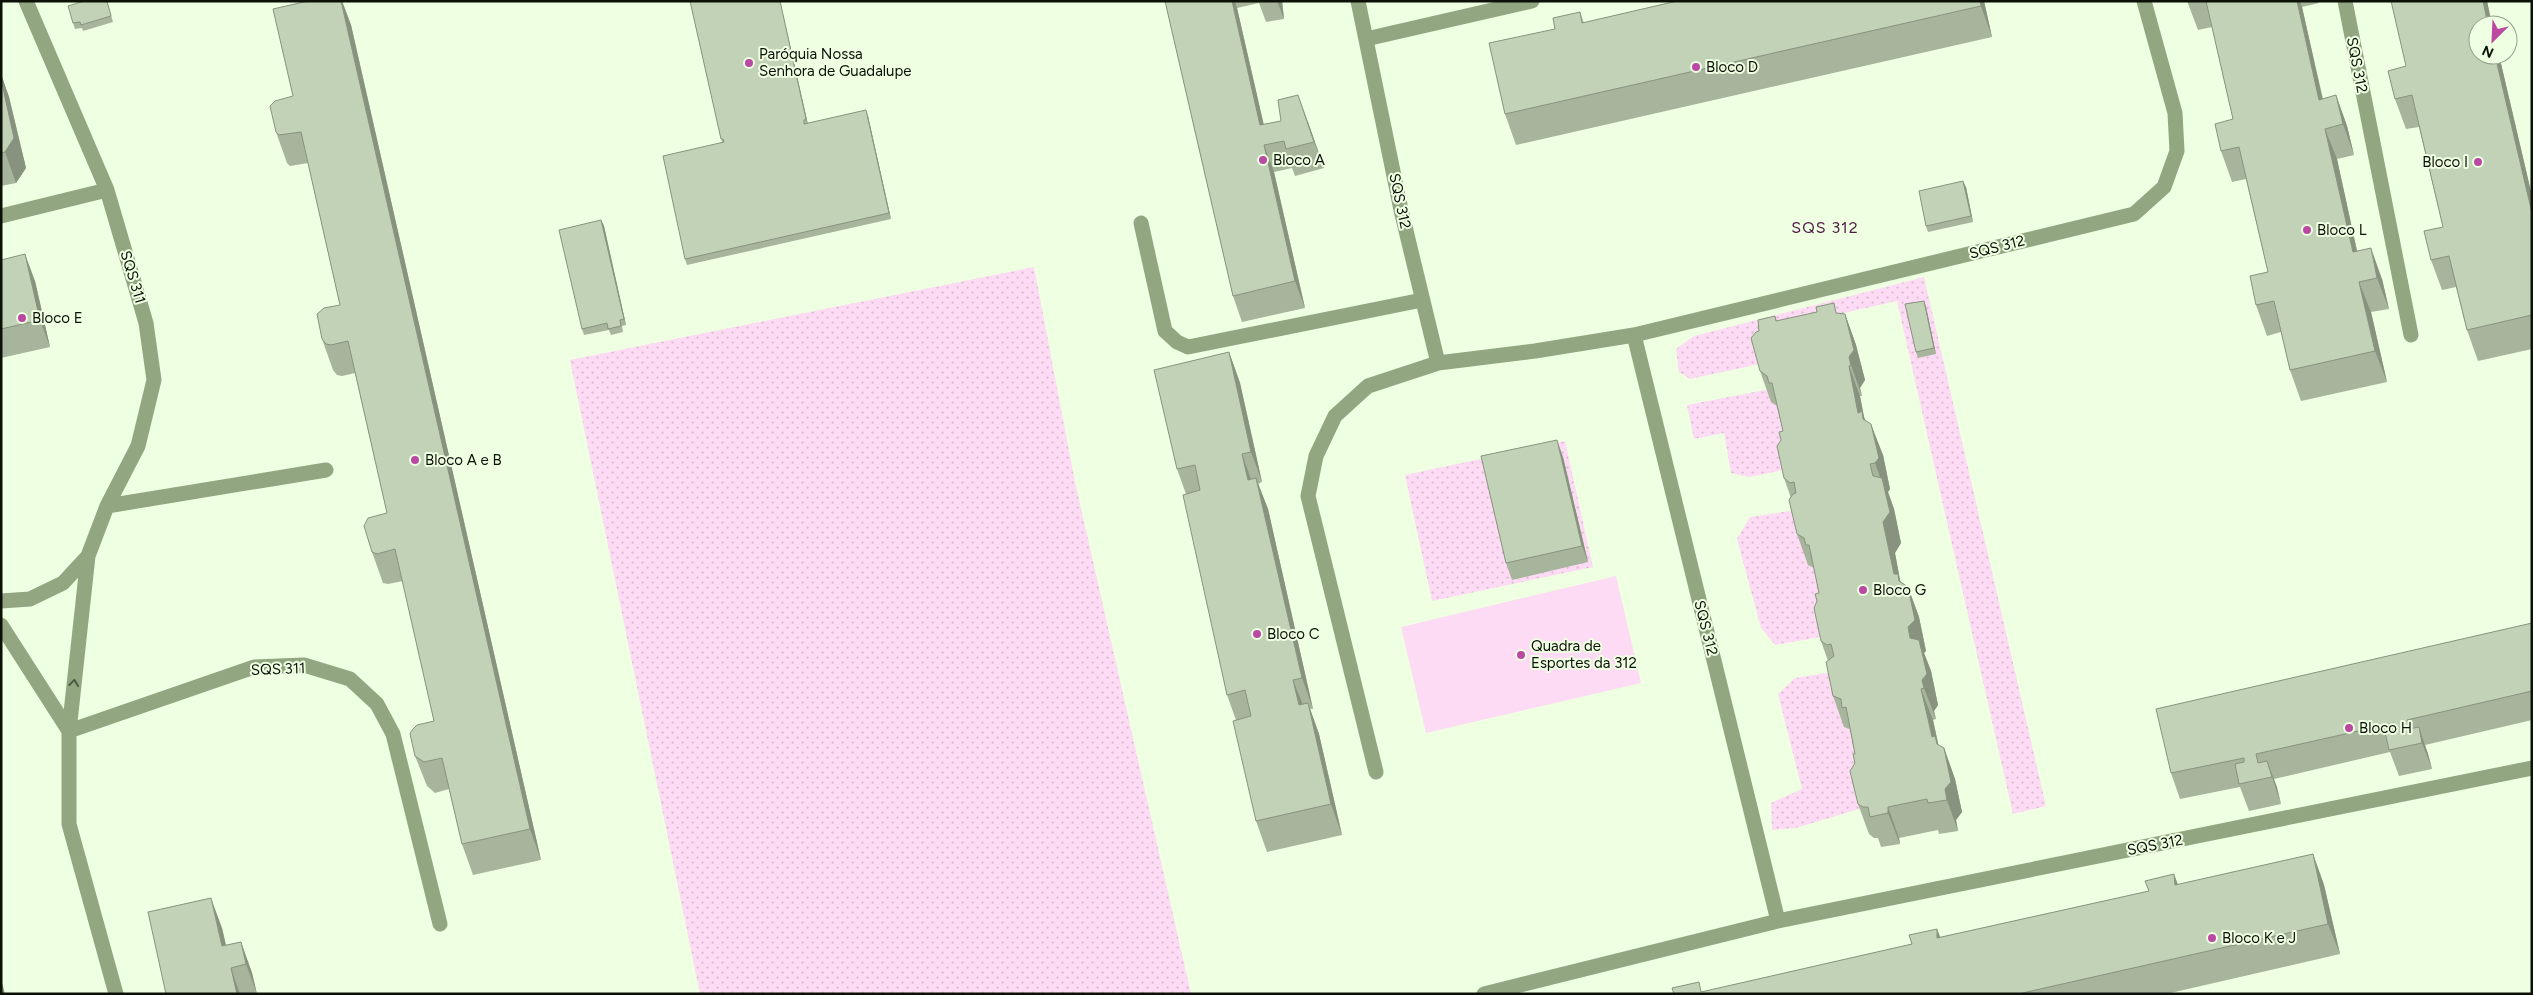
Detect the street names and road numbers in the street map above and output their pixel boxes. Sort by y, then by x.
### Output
street label: SQS 312 [2343,36,2371,94]
street label: SQS 312 [1385,171,1415,231]
street label: SQS 312 [1967,231,2027,263]
street label: SQS 311 [116,248,150,306]
street label: SQS 312 [1690,598,1722,658]
street label: SQS 311 [251,659,305,679]
street label: SQS 312 [2126,831,2184,859]

